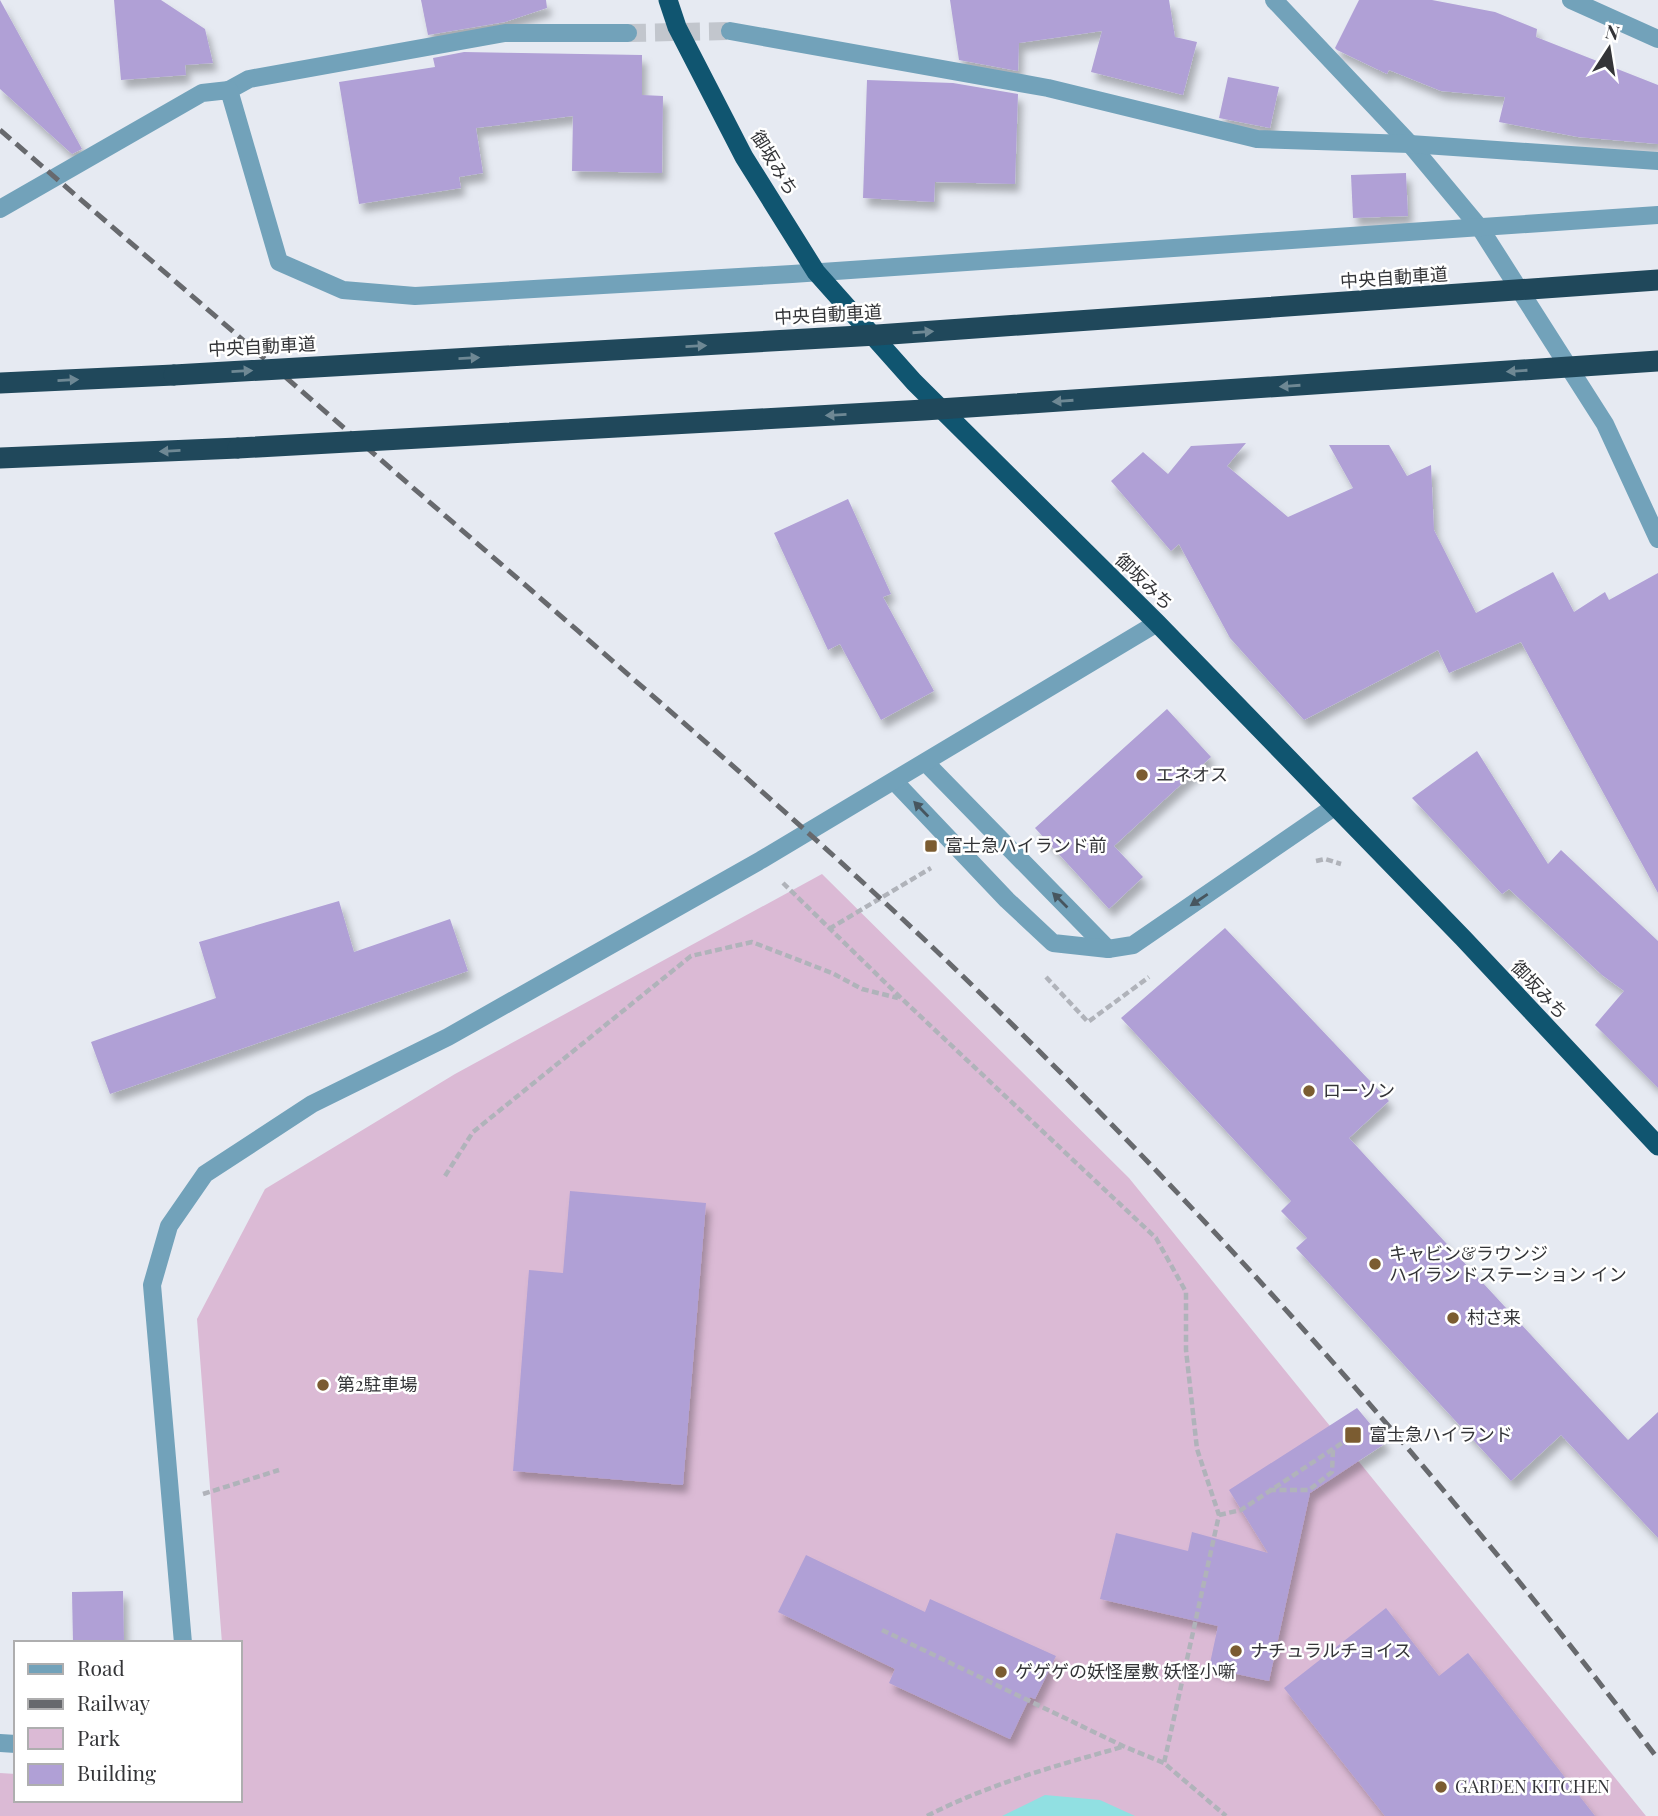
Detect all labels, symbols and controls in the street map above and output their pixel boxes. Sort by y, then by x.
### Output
north arrow [1574,14,1644,84]
text: N [1603,17,1622,46]
street label: 御坂みち [746,125,804,200]
street label: 中央自動車道 [1339,261,1449,293]
street label: 中央自動車道 [773,299,883,329]
one-way arrow [912,326,934,337]
street label: 中央自動車道 [207,331,317,361]
one-way arrow [685,340,707,351]
one-way arrow [458,353,480,364]
one-way arrow [231,365,253,376]
one-way arrow [1505,366,1527,377]
one-way arrow [57,374,79,385]
one-way arrow [1278,381,1300,392]
one-way arrow [1051,396,1073,407]
one-way arrow [824,410,846,421]
one-way arrow [159,445,181,456]
street label: 御坂みち [1110,548,1179,615]
place label: エネオス [1156,762,1228,786]
marker: エネオス [1134,767,1150,783]
one-way arrow [912,800,929,817]
place label: 富士急ハイランド前 [945,833,1107,857]
marker: 富士急ハイランド前 [923,838,939,854]
one-way arrow [1051,892,1068,909]
one-way arrow [1190,893,1209,906]
street label: 御坂みち [1506,955,1573,1024]
place label: ローソン [1323,1078,1395,1102]
marker: ローソン [1301,1083,1317,1099]
place label: キャビン&ラウンジ ハイランドステーション イン [1389,1241,1627,1286]
marker: キャビン&ラウンジ ハイランドステーション イン [1367,1256,1383,1272]
place label: 村さ来 [1467,1305,1521,1329]
marker: 村さ来 [1445,1310,1461,1326]
place label: 第2駐車場 [337,1372,418,1396]
marker: 第2駐車場 [315,1377,331,1393]
place label: 富士急ハイランド [1369,1422,1513,1446]
marker: 富士急ハイランド [1343,1425,1363,1445]
place label: ナチュラルチョイス [1250,1638,1411,1662]
legend [14,1641,242,1802]
marker: ナチュラルチョイス [1228,1643,1244,1659]
text: Road [77,1653,125,1681]
place label: ゲゲゲの妖怪屋敷 妖怪小噺 [1015,1659,1235,1683]
marker: ゲゲゲの妖怪屋敷 妖怪小噺 [993,1664,1009,1680]
text: Railway [77,1688,151,1716]
text: Park [77,1723,121,1751]
text: Building [77,1758,156,1786]
place label: GARDEN KITCHEN [1455,1774,1610,1798]
marker: GARDEN KITCHEN [1433,1779,1449,1795]

